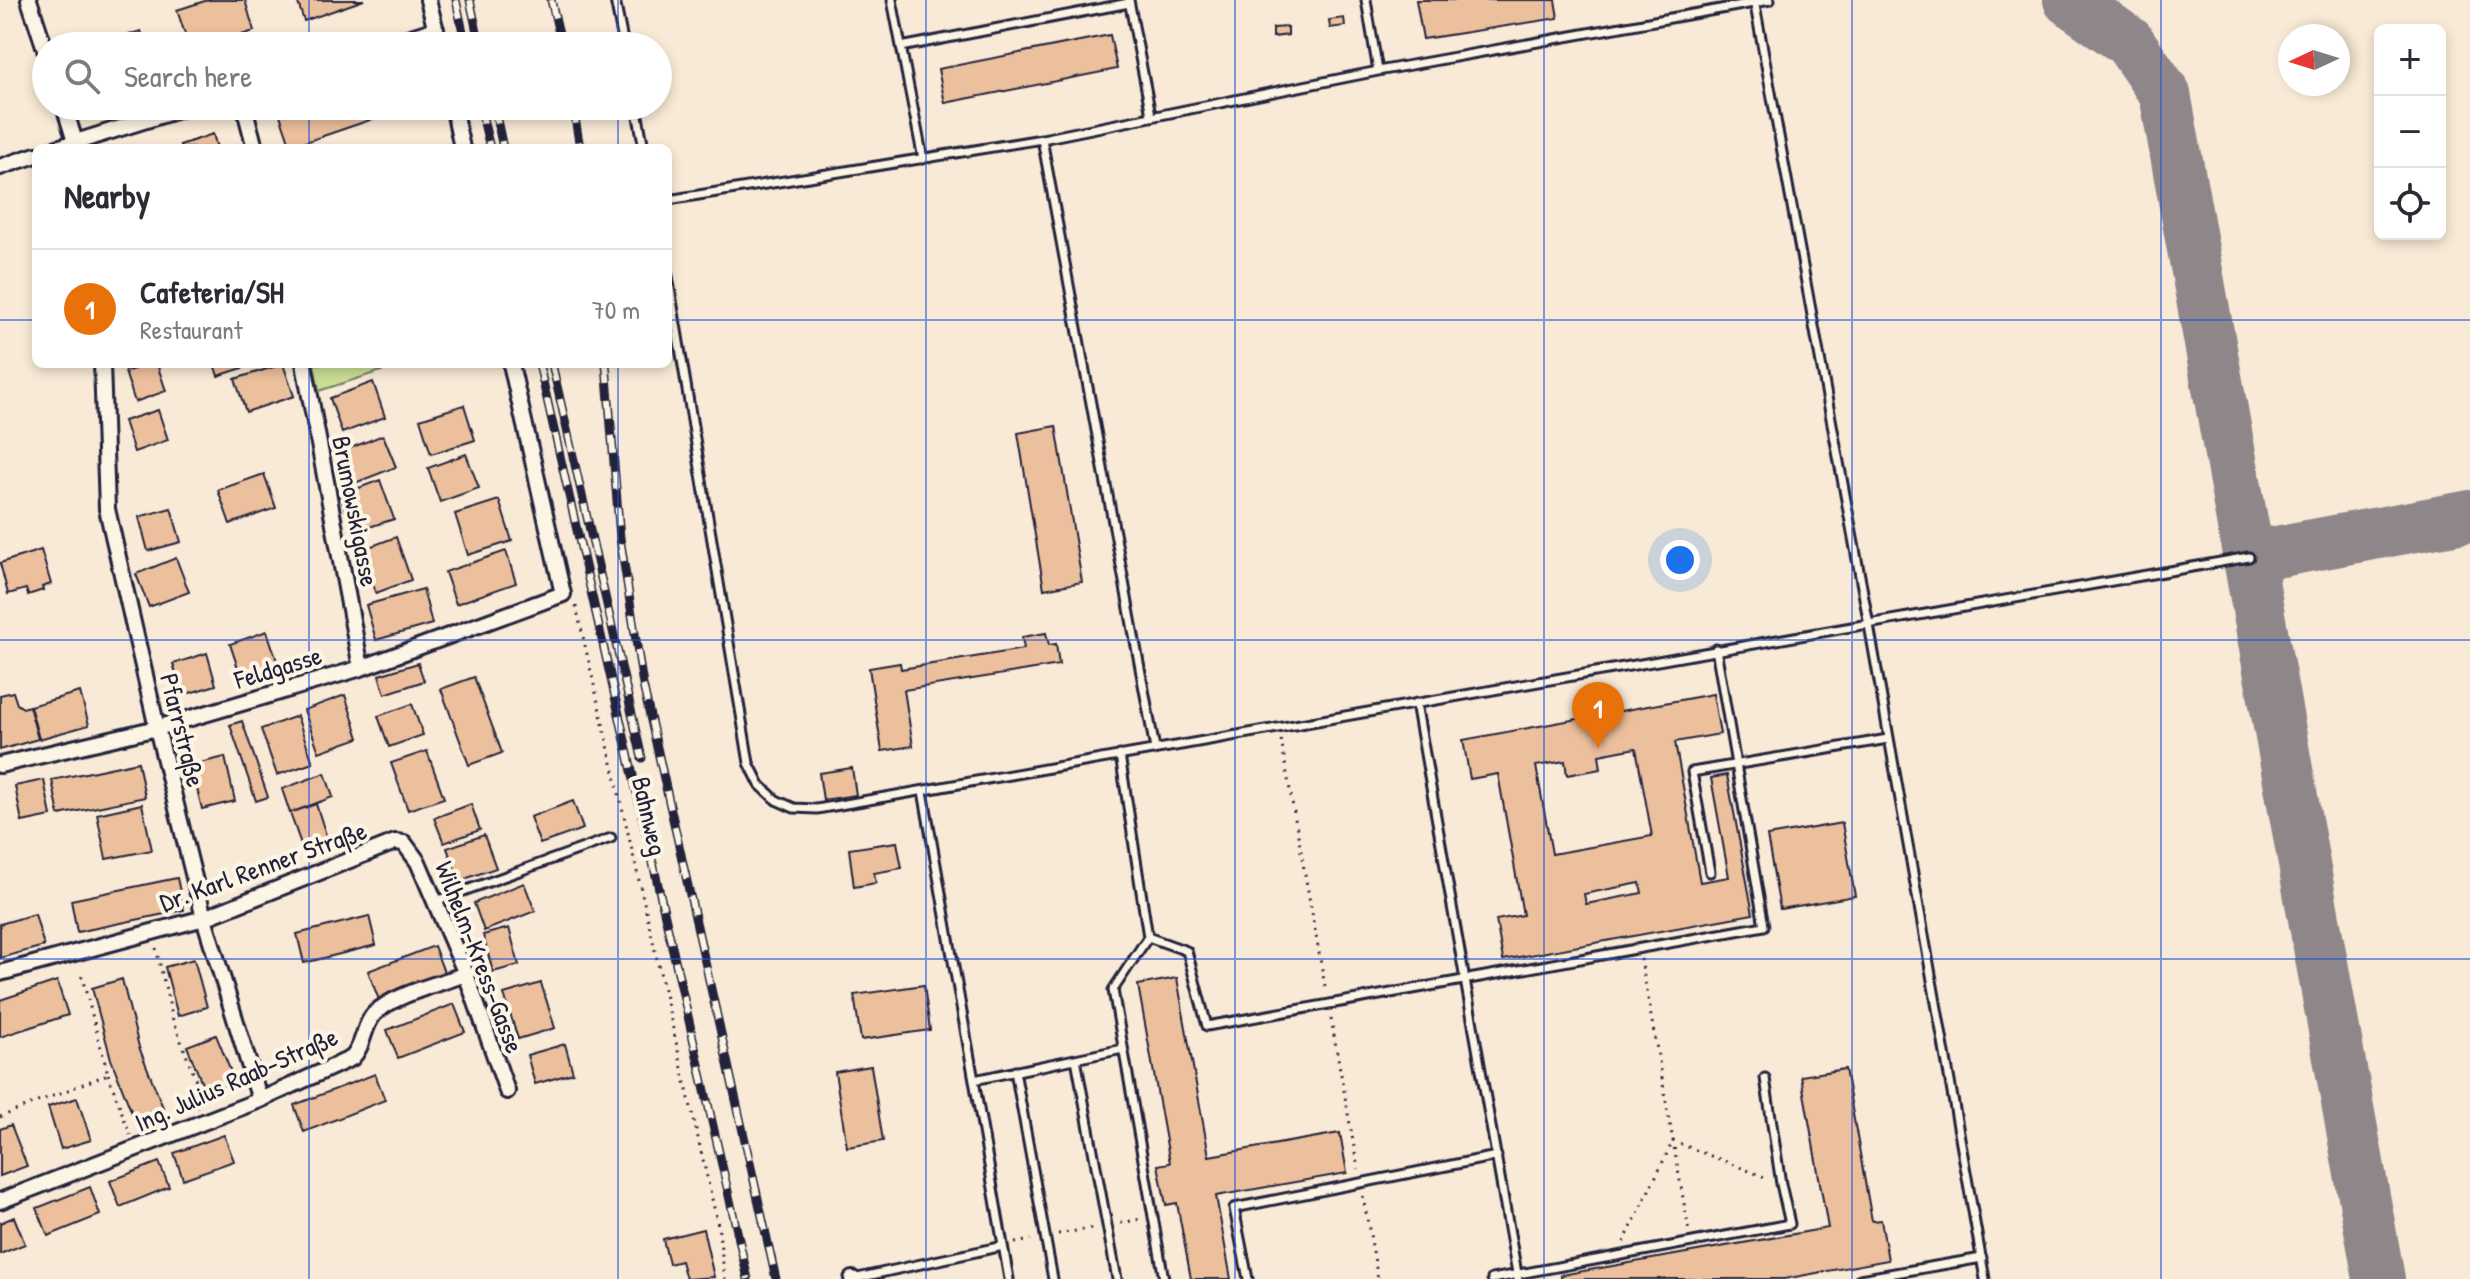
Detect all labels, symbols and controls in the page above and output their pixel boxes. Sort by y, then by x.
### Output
north arrow [2278,24,2350,96]
map controls [2374,24,2446,240]
button: + [2374,24,2446,96]
search box [32,32,672,120]
icon: search [60,54,104,98]
text: Search here [124,56,252,96]
button: − [2374,96,2446,168]
button: locate [2374,168,2446,240]
text: Nearby [64,173,150,219]
text: Cafeteria/SH [140,272,284,312]
text: 1 [85,292,95,327]
text: 70 m [592,292,640,327]
text: Restaurant [140,312,243,347]
street label: Brumowskigasse [324,433,388,589]
your location [1660,540,1700,580]
street label: Feldgasse [229,637,326,697]
street label: Pfarrstraße [152,670,214,790]
pin: 1 [1572,682,1624,748]
street label: Bahnweg [624,773,676,859]
street label: Dr. Karl Renner Straße [155,812,371,920]
street label: Wilhelm-Kress-Gasse [427,856,533,1058]
street label: Ing. Julius Raab-Straße [129,1019,343,1139]

